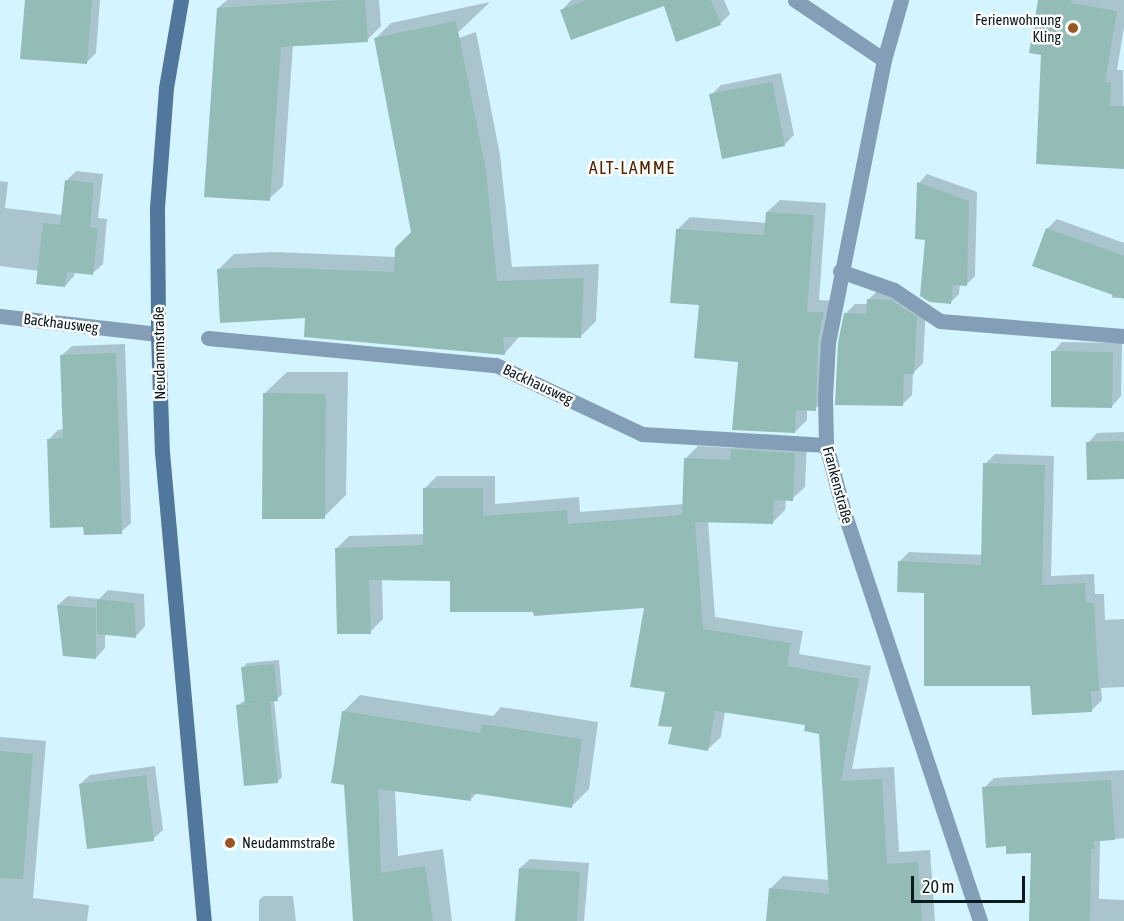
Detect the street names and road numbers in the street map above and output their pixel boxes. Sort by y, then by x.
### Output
street label: Neudammstraße [149,306,169,400]
street label: Backhausweg [23,309,99,337]
street label: Backhausweg [500,360,576,408]
street label: Frankenstraße [819,444,857,526]

